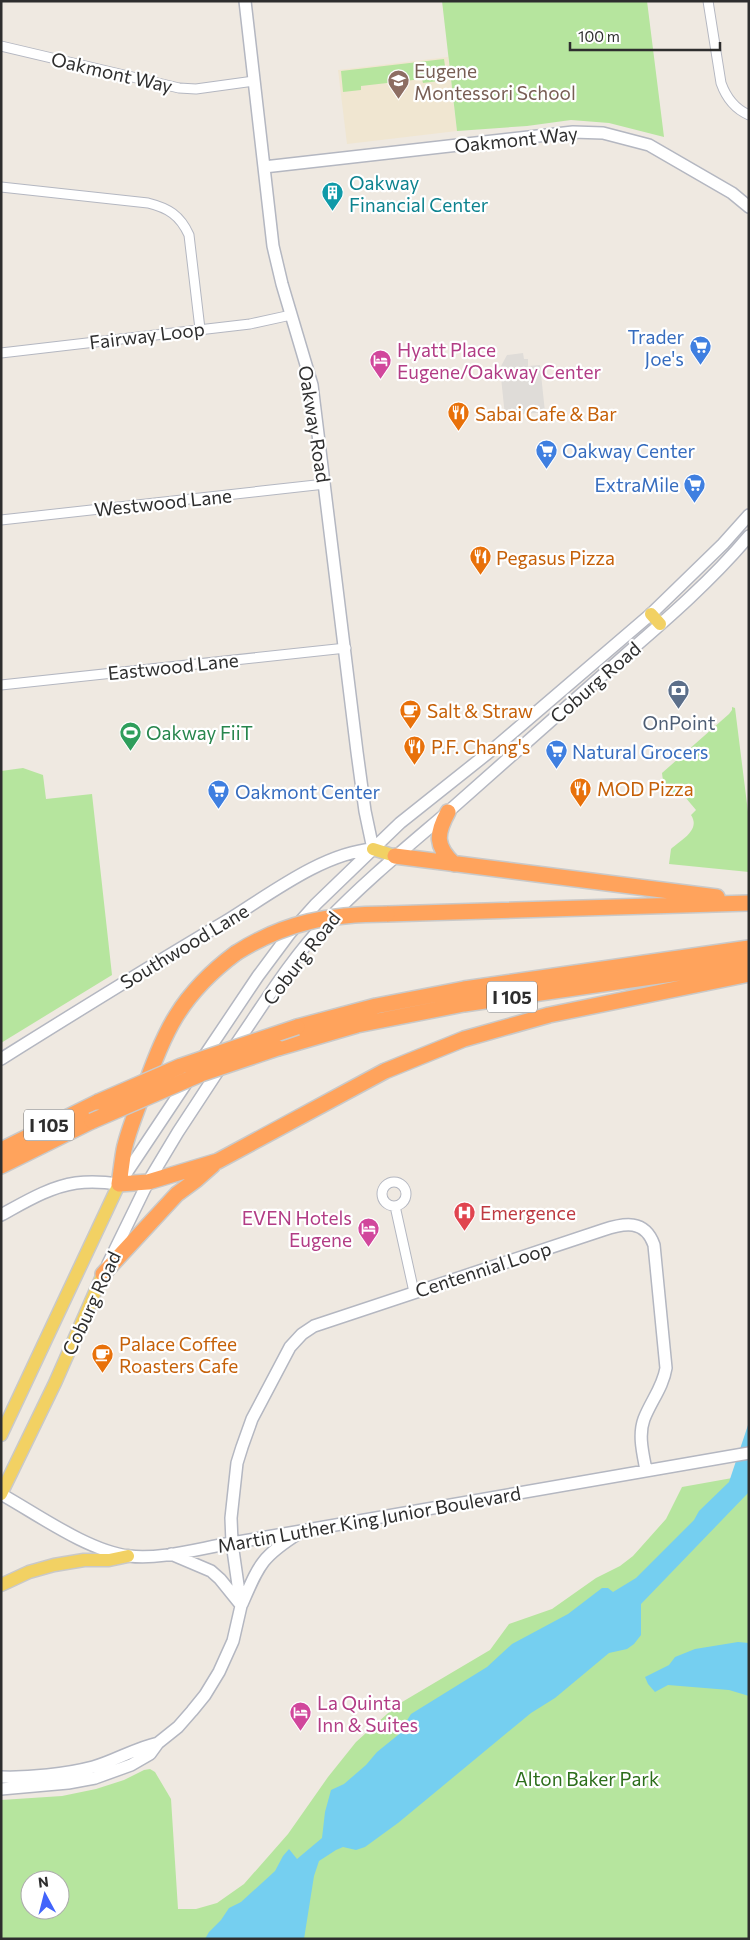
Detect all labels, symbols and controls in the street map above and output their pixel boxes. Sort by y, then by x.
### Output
scale bar [570,20,720,52]
text: 100 m [578,27,620,45]
street label: Oakmont Way [49,47,175,97]
place label: Eugene Montessori School [414,59,576,104]
school or university icon: Eugene Montessori School [386,69,410,100]
street label: Oakmont Way [453,121,579,157]
place label: Oakway Financial Center [349,171,489,216]
building icon: Oakway Financial Center [321,181,345,212]
street label: Fairway Loop [88,317,206,353]
place label: Trader Joe's [627,325,684,370]
supermarket icon: Trader Joe's [688,335,712,366]
place label: Hyatt Place Eugene/Oakway Center [397,338,601,383]
hotel icon: Hyatt Place Eugene/Oakway Center [369,348,393,379]
street label: Oakway Road [294,364,336,484]
restaurant icon: Sabai Cafe & Bar [447,401,471,432]
place label: Sabai Cafe & Bar [475,402,617,425]
supermarket icon: Oakway Center [534,438,558,469]
place label: Oakway Center [562,439,696,462]
supermarket icon: ExtraMile [683,472,707,503]
place label: ExtraMile [595,473,679,496]
street label: Westwood Lane [93,483,233,521]
restaurant icon: Pegasus Pizza [468,545,492,576]
place label: Pegasus Pizza [496,546,615,569]
street label: Coburg Road [545,637,645,727]
street label: Eastwood Lane [106,648,240,684]
bank icon: OnPoint [667,679,691,710]
cafe icon: Salt & Straw [399,698,423,729]
place label: Salt & Straw [427,699,533,722]
place label: OnPoint [643,711,716,734]
sports icon: Oakway FiiT [118,720,142,751]
place label: Oakway FiiT [146,721,253,744]
restaurant icon: P.F. Chang's [403,734,427,765]
place label: P.F. Chang's [431,735,530,758]
supermarket icon: Natural Grocers [544,739,568,770]
place label: Natural Grocers [572,740,708,763]
restaurant icon: MOD Pizza [569,776,593,807]
place label: MOD Pizza [597,777,694,800]
supermarket icon: Oakmont Center [207,779,231,810]
place label: Oakmont Center [235,780,381,803]
street label: Southwood Lane [116,899,252,993]
street label: Coburg Road [257,907,345,1009]
road number: I 105 [487,982,537,1012]
road number: I 105 [24,1110,74,1140]
hospital icon: Emergence [452,1200,476,1231]
place label: Emergence [480,1201,576,1224]
place label: EVEN Hotels Eugene [242,1206,352,1251]
hotel icon: EVEN Hotels Eugene [356,1216,380,1247]
street label: Centennial Loop [412,1236,554,1302]
street label: Coburg Road [57,1247,125,1359]
place label: Palace Coffee Roasters Cafe [119,1332,238,1377]
cafe icon: Palace Coffee Roasters Cafe [91,1342,115,1373]
street label: Martin Luther King Junior Boulevard [216,1481,522,1557]
place label: La Quinta Inn & Suites [317,1691,418,1736]
hotel icon: La Quinta Inn & Suites [289,1701,313,1732]
park label: Alton Baker Park [515,1767,659,1790]
north arrow [20,1870,70,1920]
text: N [37,1873,50,1891]

